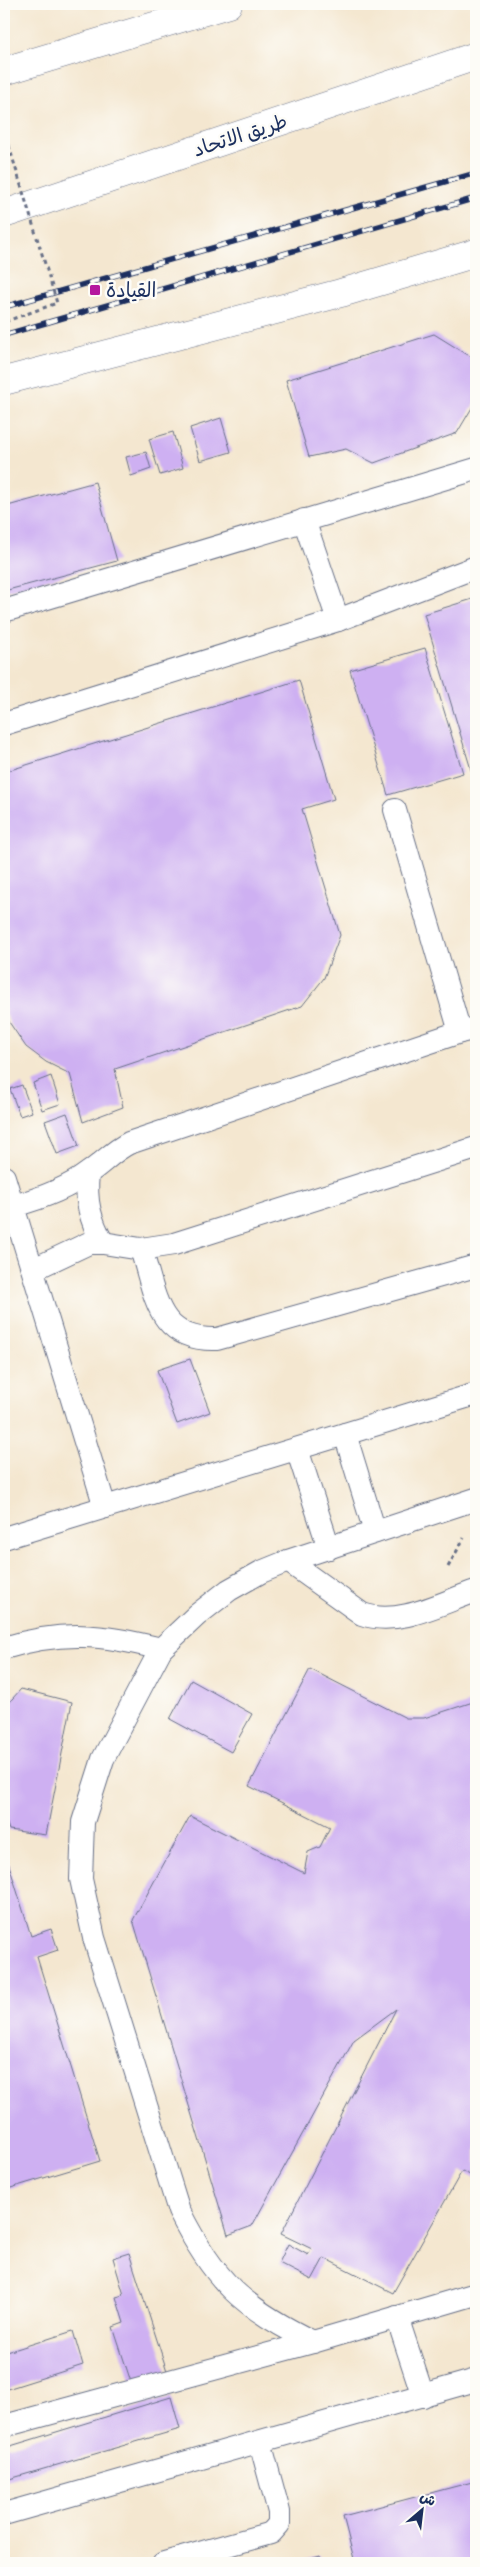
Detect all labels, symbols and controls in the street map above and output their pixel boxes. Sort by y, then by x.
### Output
street label: طريق الاتحاد [190,109,292,166]
place label: القيادة [106,279,156,307]
marker: القيادة [88,283,102,297]
north arrow [398,2484,448,2534]
text: ش [416,2488,439,2513]

